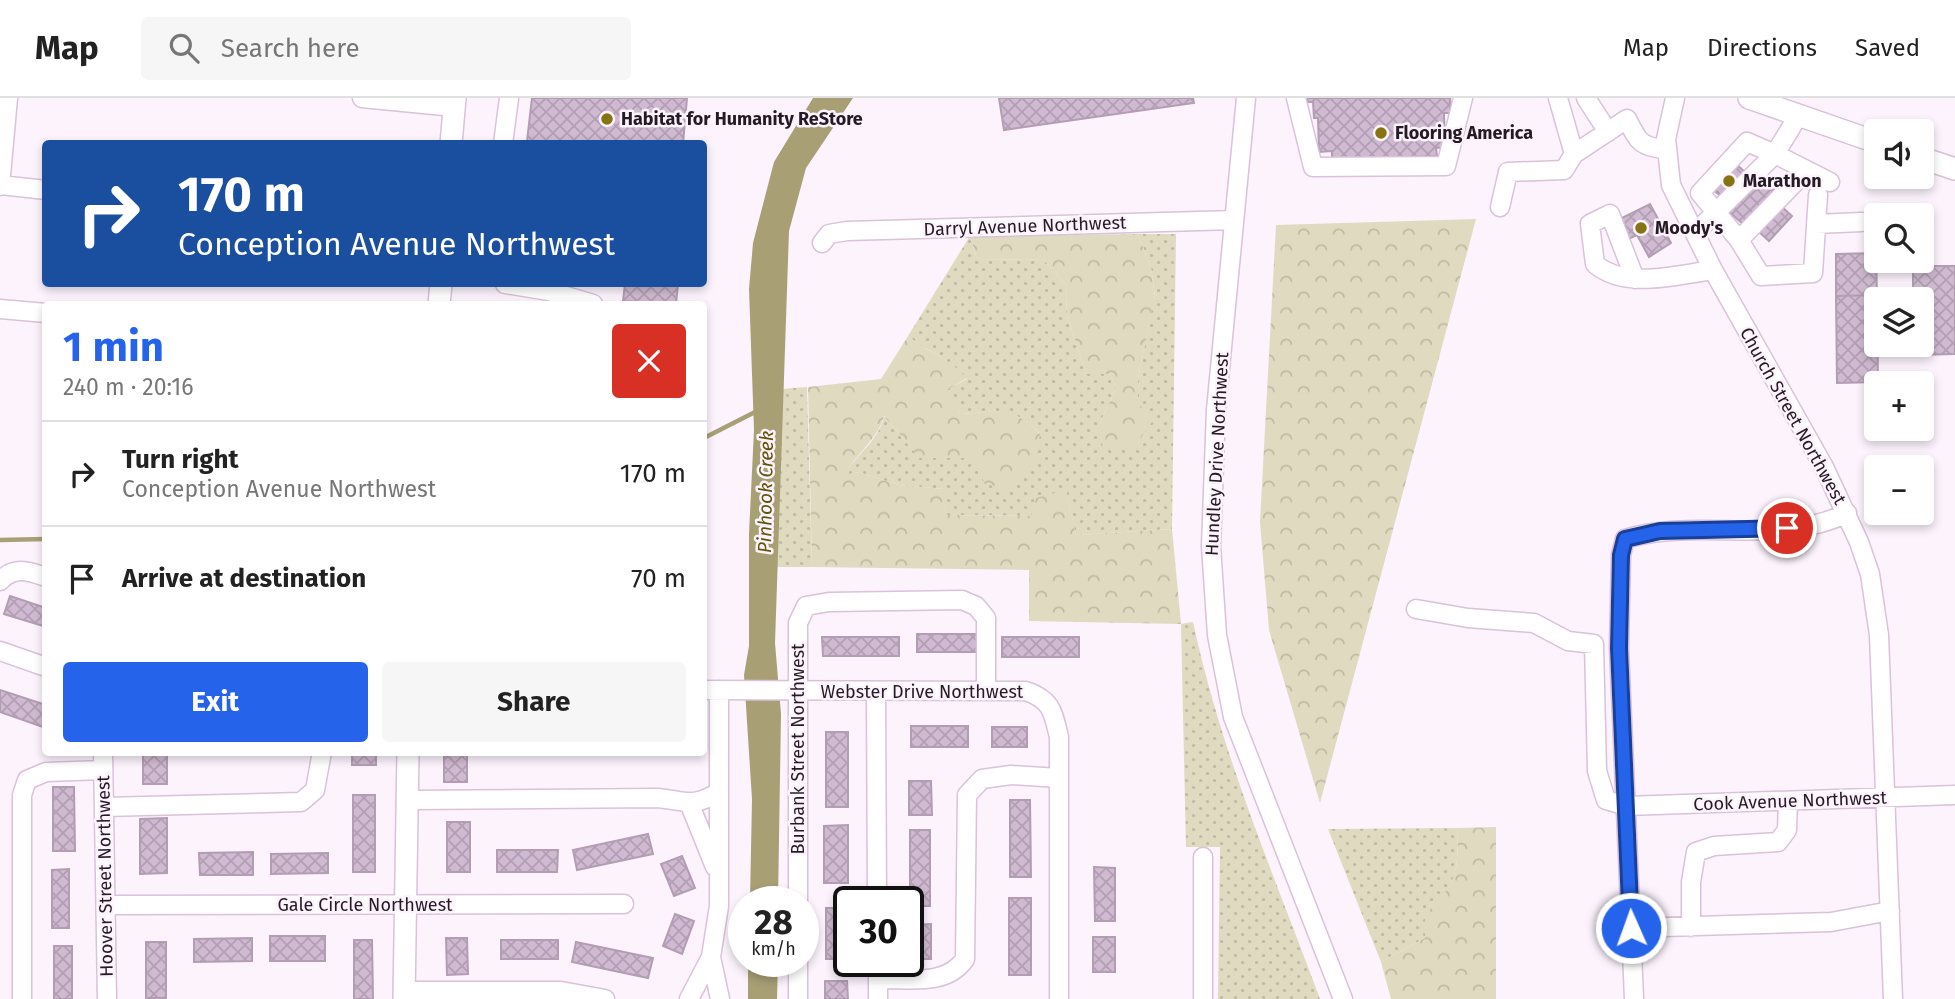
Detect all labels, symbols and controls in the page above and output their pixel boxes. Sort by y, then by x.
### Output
search box [141,17,631,80]
text: Map [35,28,99,68]
icon: search [165,29,203,67]
text: Search here [221,33,360,64]
text: Map [1623,34,1669,62]
text: Directions [1707,34,1817,62]
text: Saved [1855,34,1920,62]
place label: Habitat for Humanity ReStore [621,108,863,130]
marker: Habitat for Humanity ReStore [599,111,615,127]
map controls [1864,119,1934,525]
button: sound [1864,119,1934,189]
place label: Flooring America [1395,122,1533,144]
marker: Flooring America [1373,125,1389,141]
text: 170 m [178,165,305,224]
icon: right [63,168,154,259]
place label: Marathon [1743,170,1822,192]
marker: Marathon [1721,173,1737,189]
button: search [1864,203,1934,273]
street label: Darryl Avenue Northwest [923,211,1127,241]
place label: Moody's [1655,217,1723,239]
marker: Moody's [1633,220,1649,236]
text: Conception Avenue Northwest [178,225,615,263]
button: layers [1864,287,1934,357]
text: 1 min [63,322,164,372]
button: close [612,324,686,398]
street label: Church Street Northwest [1735,324,1851,509]
street label: Hundley Drive Northwest [1201,351,1233,556]
button: + [1864,371,1934,441]
text: 240 m · 20:16 [63,373,193,401]
water label: Pinhook Creek [753,431,778,553]
text: Turn right [122,444,239,475]
icon: right [63,455,101,493]
button: − [1864,455,1934,525]
text: 170 m [620,458,686,489]
text: Conception Avenue Northwest [122,475,436,503]
pin [1757,498,1817,558]
icon: arrive [1768,509,1806,547]
icon: arrive [63,560,101,598]
text: Arrive at destination [122,563,366,594]
text: 70 m [631,563,686,594]
street label: Burbank Street Northwest [787,643,809,855]
button: Exit [63,662,368,742]
button: Share [382,662,686,742]
street label: Webster Drive Northwest [821,681,1024,703]
street label: Hoover Street Northwest [92,775,118,977]
street label: Cook Avenue Northwest [1693,787,1888,815]
speed limit sign: 30 [833,886,924,977]
position arrow [1594,891,1668,965]
street label: Gale Circle Northwest [277,894,453,916]
text: 28 [754,901,793,943]
text: km/h [751,938,796,960]

